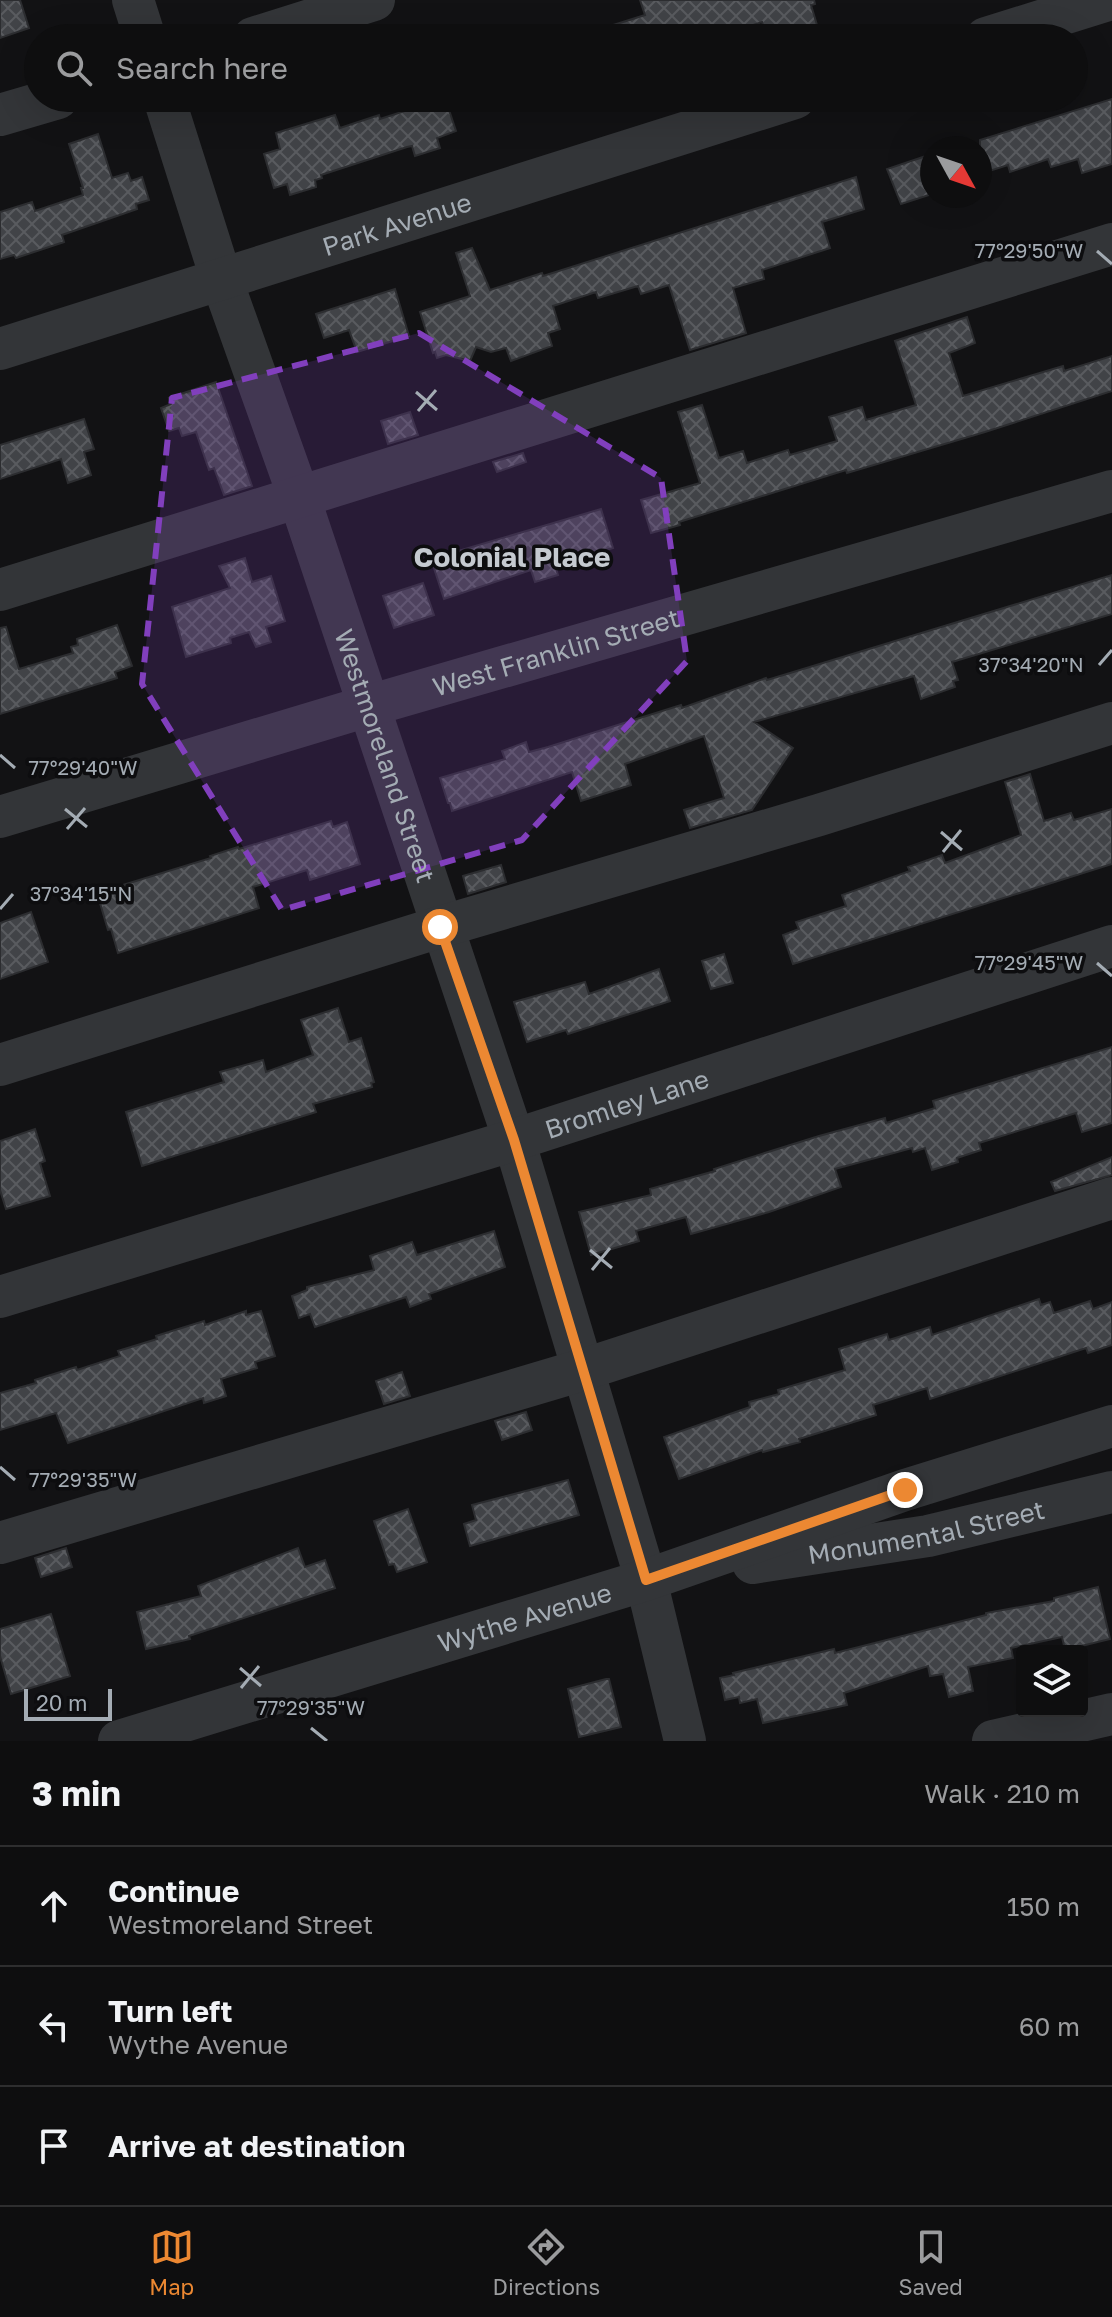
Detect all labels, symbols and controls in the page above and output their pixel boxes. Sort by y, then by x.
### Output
search box [24,24,1088,112]
icon: search [52,46,96,90]
text: Search here [116,50,288,86]
north arrow [920,136,992,208]
street label: Park Avenue [318,186,475,262]
text: 77°29'50"W [975,238,1083,262]
district label: Colonial Place [414,540,610,573]
street label: West Franklin Street [429,601,683,702]
street label: Westmoreland Street [329,625,442,886]
text: 37°34'20"N [978,652,1084,676]
text: 77°29'40"W [28,755,138,779]
text: 37°34'15"N [30,881,132,905]
route start [422,909,458,945]
text: 77°29'45"W [975,950,1083,974]
street label: Bromley Lane [541,1062,713,1144]
text: 77°29'35"W [29,1467,137,1491]
route end [887,1472,923,1508]
street label: Monumental Street [806,1493,1048,1570]
street label: Wythe Avenue [434,1576,615,1658]
map controls [1016,1645,1088,1717]
button: layers [1016,1645,1088,1717]
scale bar [24,1685,112,1721]
text: 20 m [36,1689,87,1716]
text: 77°29'35"W [257,1695,365,1719]
text: 3 min [32,1773,121,1813]
text: Walk · 210 m [924,1778,1080,1809]
text: Continue [108,1873,239,1909]
icon: ahead [32,1884,76,1928]
text: 150 m [1007,1891,1080,1922]
text: Westmoreland Street [108,1909,373,1940]
text: Turn left [108,1993,233,2029]
icon: left [32,2004,76,2048]
text: 60 m [1019,2011,1080,2042]
text: Wythe Avenue [108,2029,288,2060]
icon: arrive [32,2124,76,2168]
text: Arrive at destination [108,2128,405,2164]
tab: Map [149,2225,194,2300]
tab: Directions [493,2225,600,2300]
tab: Saved [899,2225,963,2300]

